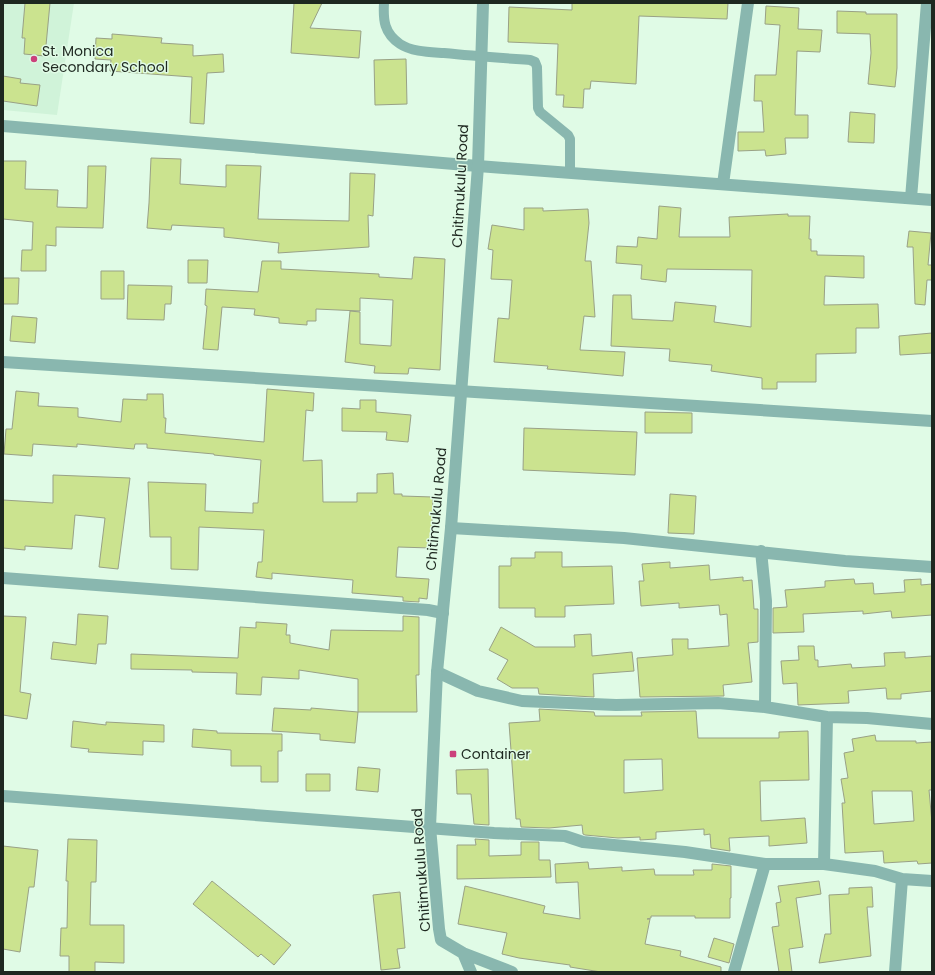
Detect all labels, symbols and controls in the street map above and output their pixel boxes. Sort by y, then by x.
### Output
place label: St. Monica Secondary School [42,41,168,77]
marker: St. Monica Secondary School [29,54,39,64]
street label: Chitimukulu Road [447,124,473,248]
street label: Chitimukulu Road [421,446,451,572]
place label: Container [461,744,531,764]
marker: Container [448,749,458,759]
street label: Chitimukulu Road [407,808,435,932]

